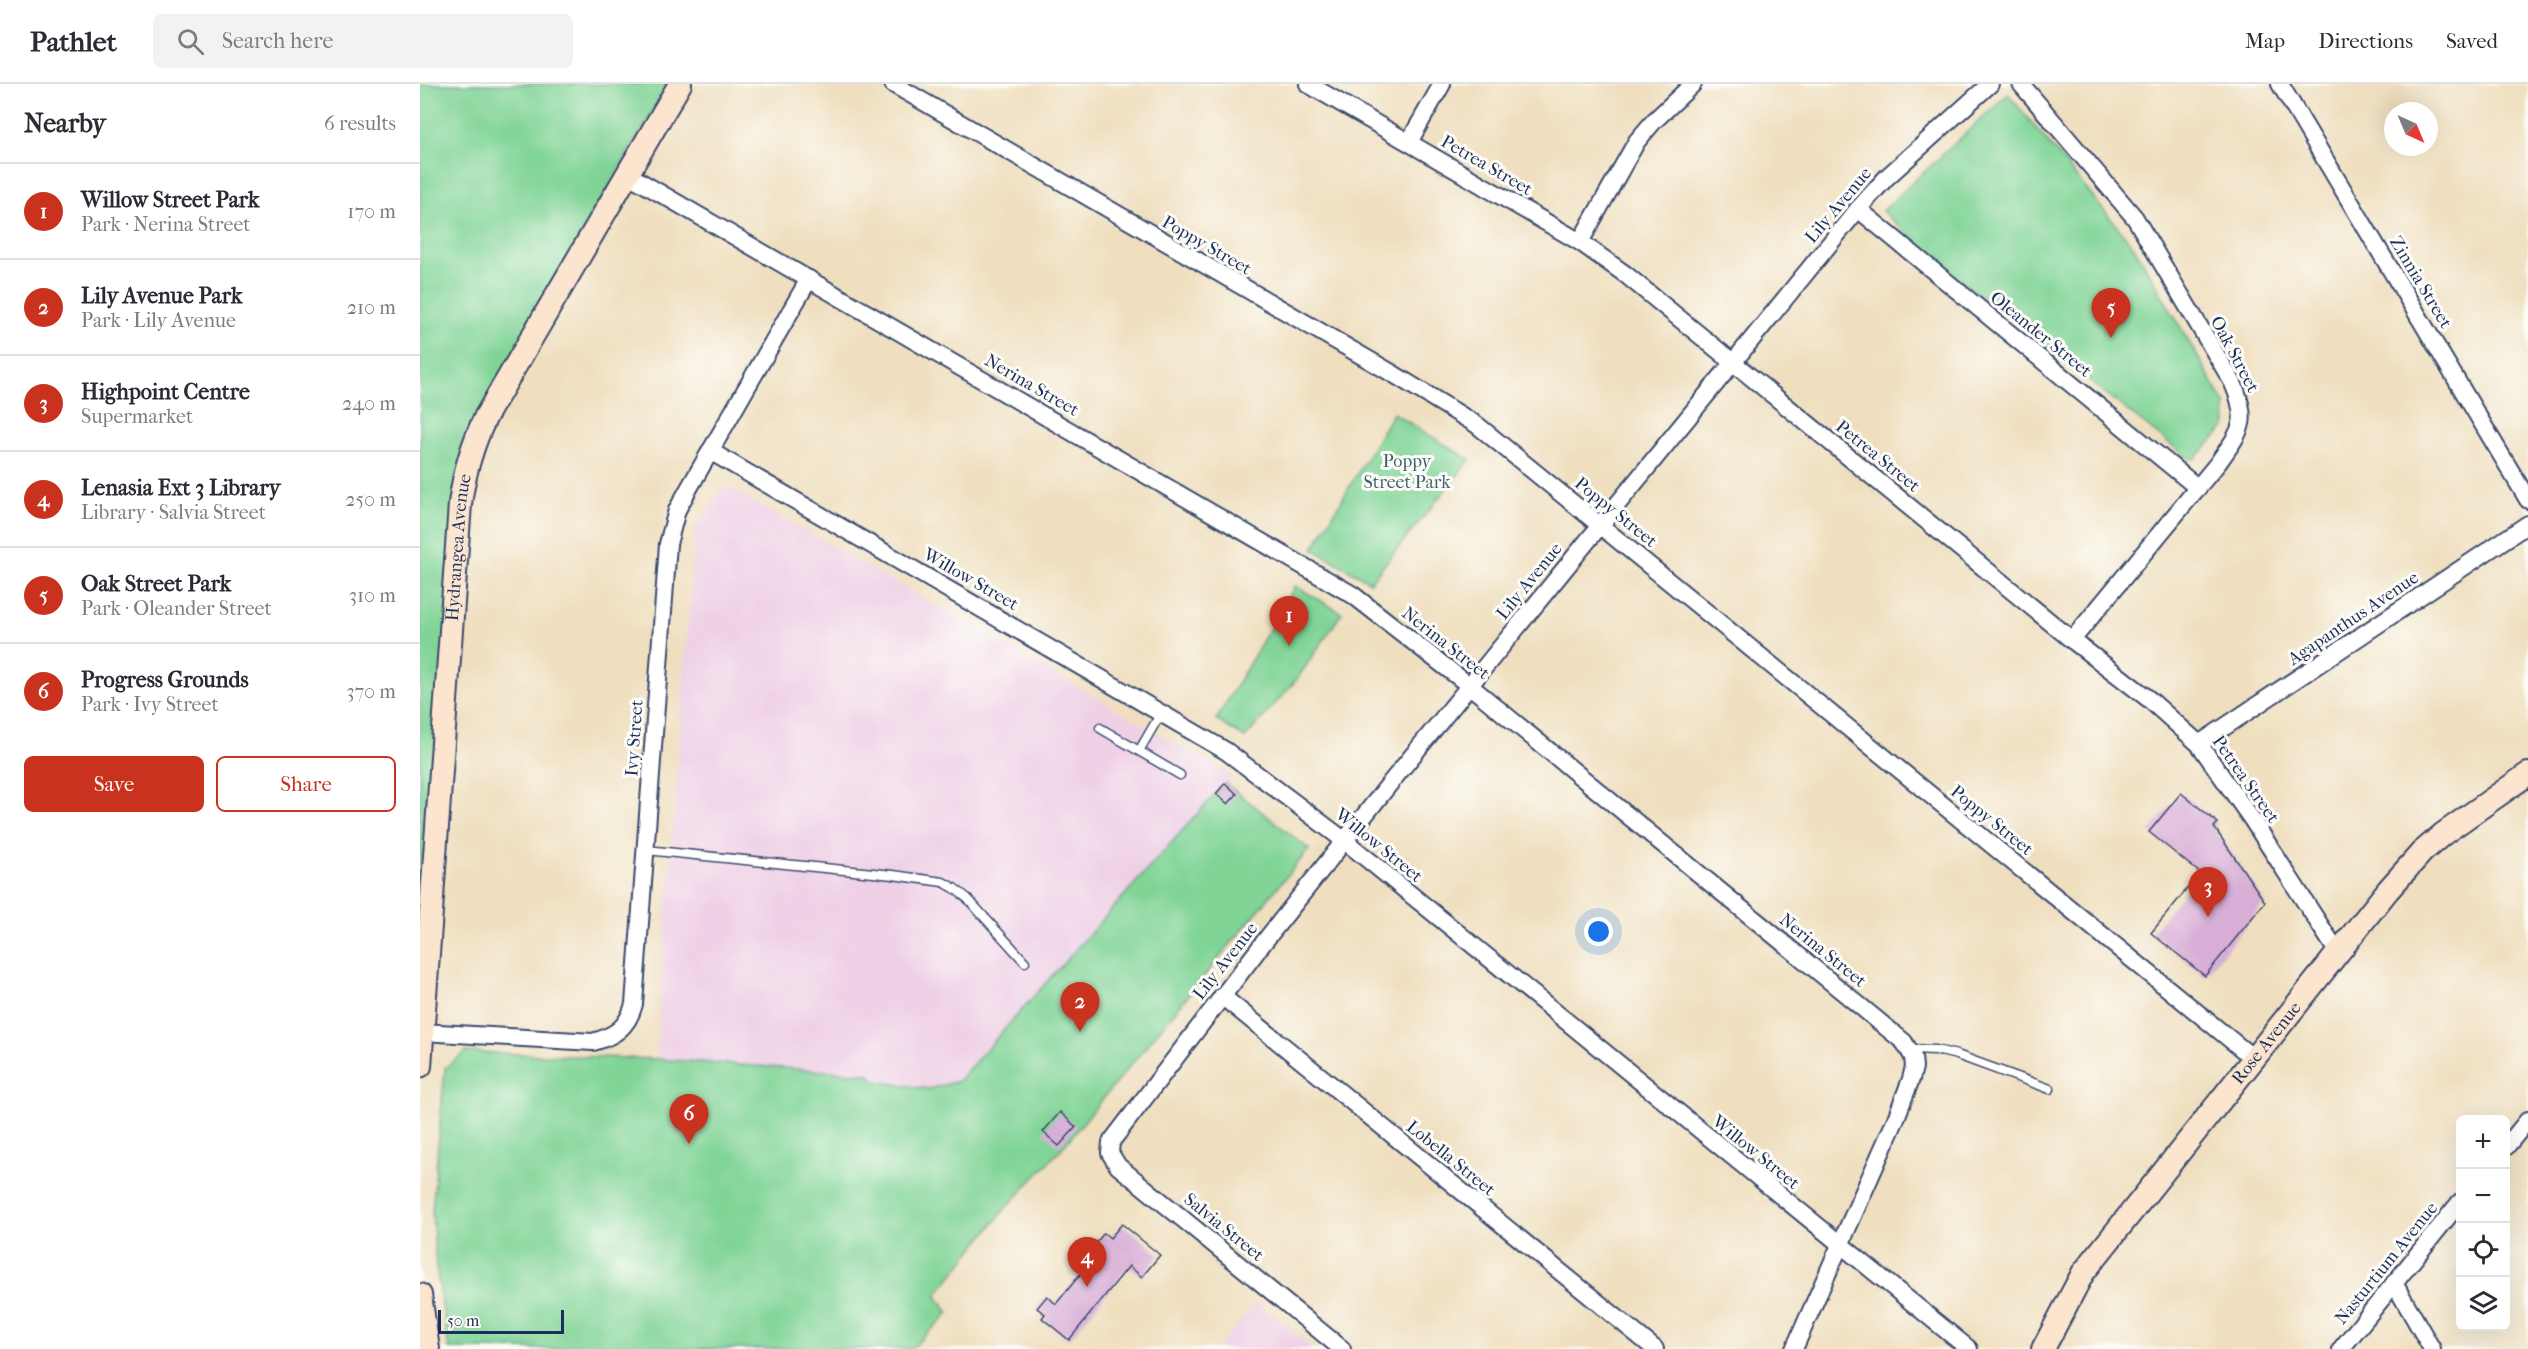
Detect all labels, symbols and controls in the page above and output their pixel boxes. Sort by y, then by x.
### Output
search box [153,14,573,68]
text: Pathlet [30,25,117,58]
icon: search [174,25,207,58]
text: Search here [222,28,333,54]
text: Map [2245,29,2285,53]
text: Directions [2318,29,2413,53]
text: Saved [2446,29,2498,53]
north arrow [2384,102,2438,156]
text: Nearby [24,108,106,139]
text: 6 results [324,112,396,135]
street label: Petrea Street [1437,131,1537,200]
street label: Lily Avenue [1801,163,1876,247]
text: Willow Street Park [81,187,259,213]
text: 1 [40,200,47,223]
text: 170 m [347,200,396,223]
street label: Poppy Street [1158,211,1256,280]
text: Park · Nerina Street [81,213,250,236]
street label: Zinnia Street [2385,233,2456,332]
text: Lily Avenue Park [81,283,242,309]
street label: Oleander Street [1986,287,2096,382]
pin: 5 [2092,288,2130,338]
text: 2 [38,296,49,319]
text: 210 m [347,296,396,319]
text: Park · Lily Avenue [81,309,236,332]
street label: Oak Street [2206,313,2264,396]
street label: Nerina Street [981,350,1083,421]
text: Highpoint Centre [81,379,250,405]
text: 3 [39,392,48,415]
text: 240 m [342,392,396,415]
text: Supermarket [81,405,193,428]
street label: Petrea Street [1831,416,1924,497]
park label: Poppy Street Park [1363,451,1451,493]
street label: Hydrangea Avenue [442,472,476,622]
street label: Poppy Street [1570,473,1661,552]
text: Lenasia Ext 3 Library [81,475,280,501]
text: 4 [38,488,49,511]
text: 250 m [345,488,396,511]
text: Library · Salvia Street [81,501,266,524]
street label: Lily Avenue [1492,539,1567,624]
street label: Willow Street [919,543,1022,615]
street label: Agapanthus Avenue [2283,567,2423,670]
text: Oak Street Park [81,571,231,597]
text: 5 [39,584,48,607]
text: 310 m [349,584,396,607]
pin: 1 [1270,596,1308,646]
text: Park · Oleander Street [81,597,272,620]
street label: Nerina Street [1398,603,1494,684]
text: Progress Grounds [81,667,249,693]
text: 6 [38,680,49,703]
text: 370 m [346,680,396,703]
text: Park · Ivy Street [81,693,219,716]
street label: Ivy Street [621,699,648,777]
street label: Petrea Street [2208,732,2284,828]
button: Save [24,756,204,812]
button: Share [216,756,396,812]
street label: Poppy Street [1946,781,2037,860]
street label: Willow Street [1330,803,1427,887]
pin: 3 [2188,868,2228,917]
street label: Nerina Street [1775,909,1871,992]
your location [1584,917,1613,946]
street label: Lily Avenue [1189,918,1262,1004]
pin: 2 [1060,982,1100,1032]
street label: Rose Avenue [2227,998,2306,1089]
pin: 6 [670,1094,708,1144]
street label: Willow Street [1707,1110,1804,1194]
map controls [2456,1115,2510,1331]
button: + [2456,1115,2510,1169]
street label: Lobella Street [1402,1116,1500,1201]
button: − [2456,1169,2510,1223]
street label: Salvia Street [1180,1189,1268,1266]
street label: Nasturtium Avenue [2331,1198,2442,1329]
button: locate [2456,1223,2510,1277]
pin: 4 [1068,1238,1106,1287]
button: layers [2456,1277,2510,1331]
scale bar [438,1307,564,1334]
text: 50 m [447,1311,479,1330]

